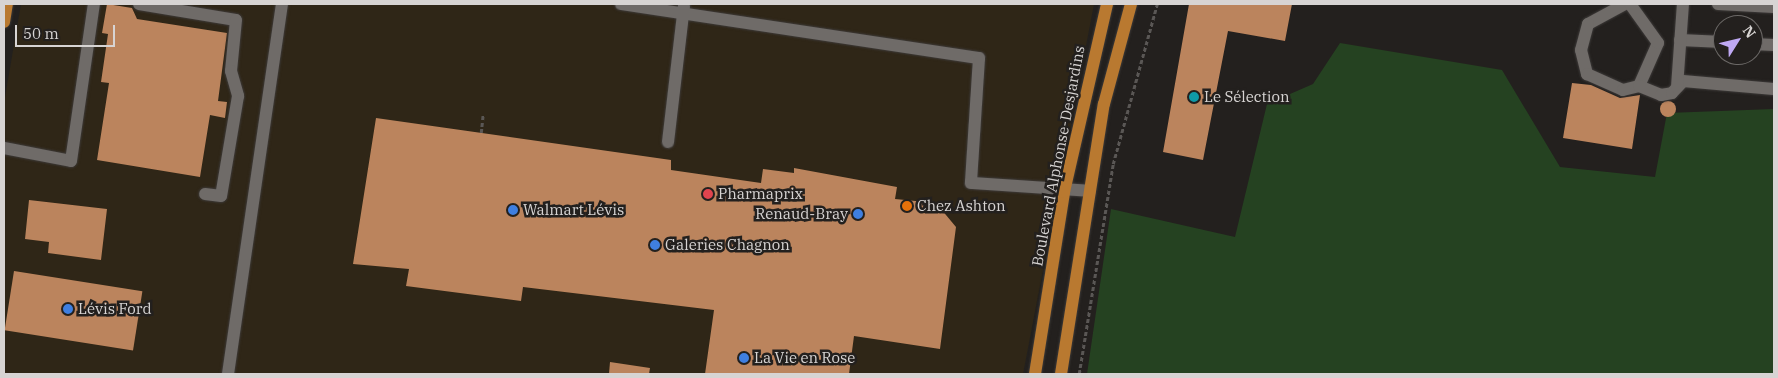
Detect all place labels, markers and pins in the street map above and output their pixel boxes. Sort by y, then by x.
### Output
place label: Le Sélection [1204,88,1290,106]
marker: Le Sélection [1188,91,1200,103]
place label: Pharmaprix [718,185,803,203]
marker: Pharmaprix [702,188,714,200]
place label: Chez Ashton [917,197,1005,215]
marker: Chez Ashton [901,200,913,212]
place label: Walmart Lévis [523,201,624,219]
marker: Walmart Lévis [507,204,519,216]
place label: Renaud-Bray [755,205,848,223]
marker: Renaud-Bray [852,208,864,220]
place label: Galeries Chagnon [665,236,790,254]
marker: Galeries Chagnon [649,239,661,251]
place label: Lévis Ford [78,300,151,318]
marker: Lévis Ford [62,303,74,315]
place label: La Vie en Rose [754,349,855,367]
marker: La Vie en Rose [738,352,750,364]

